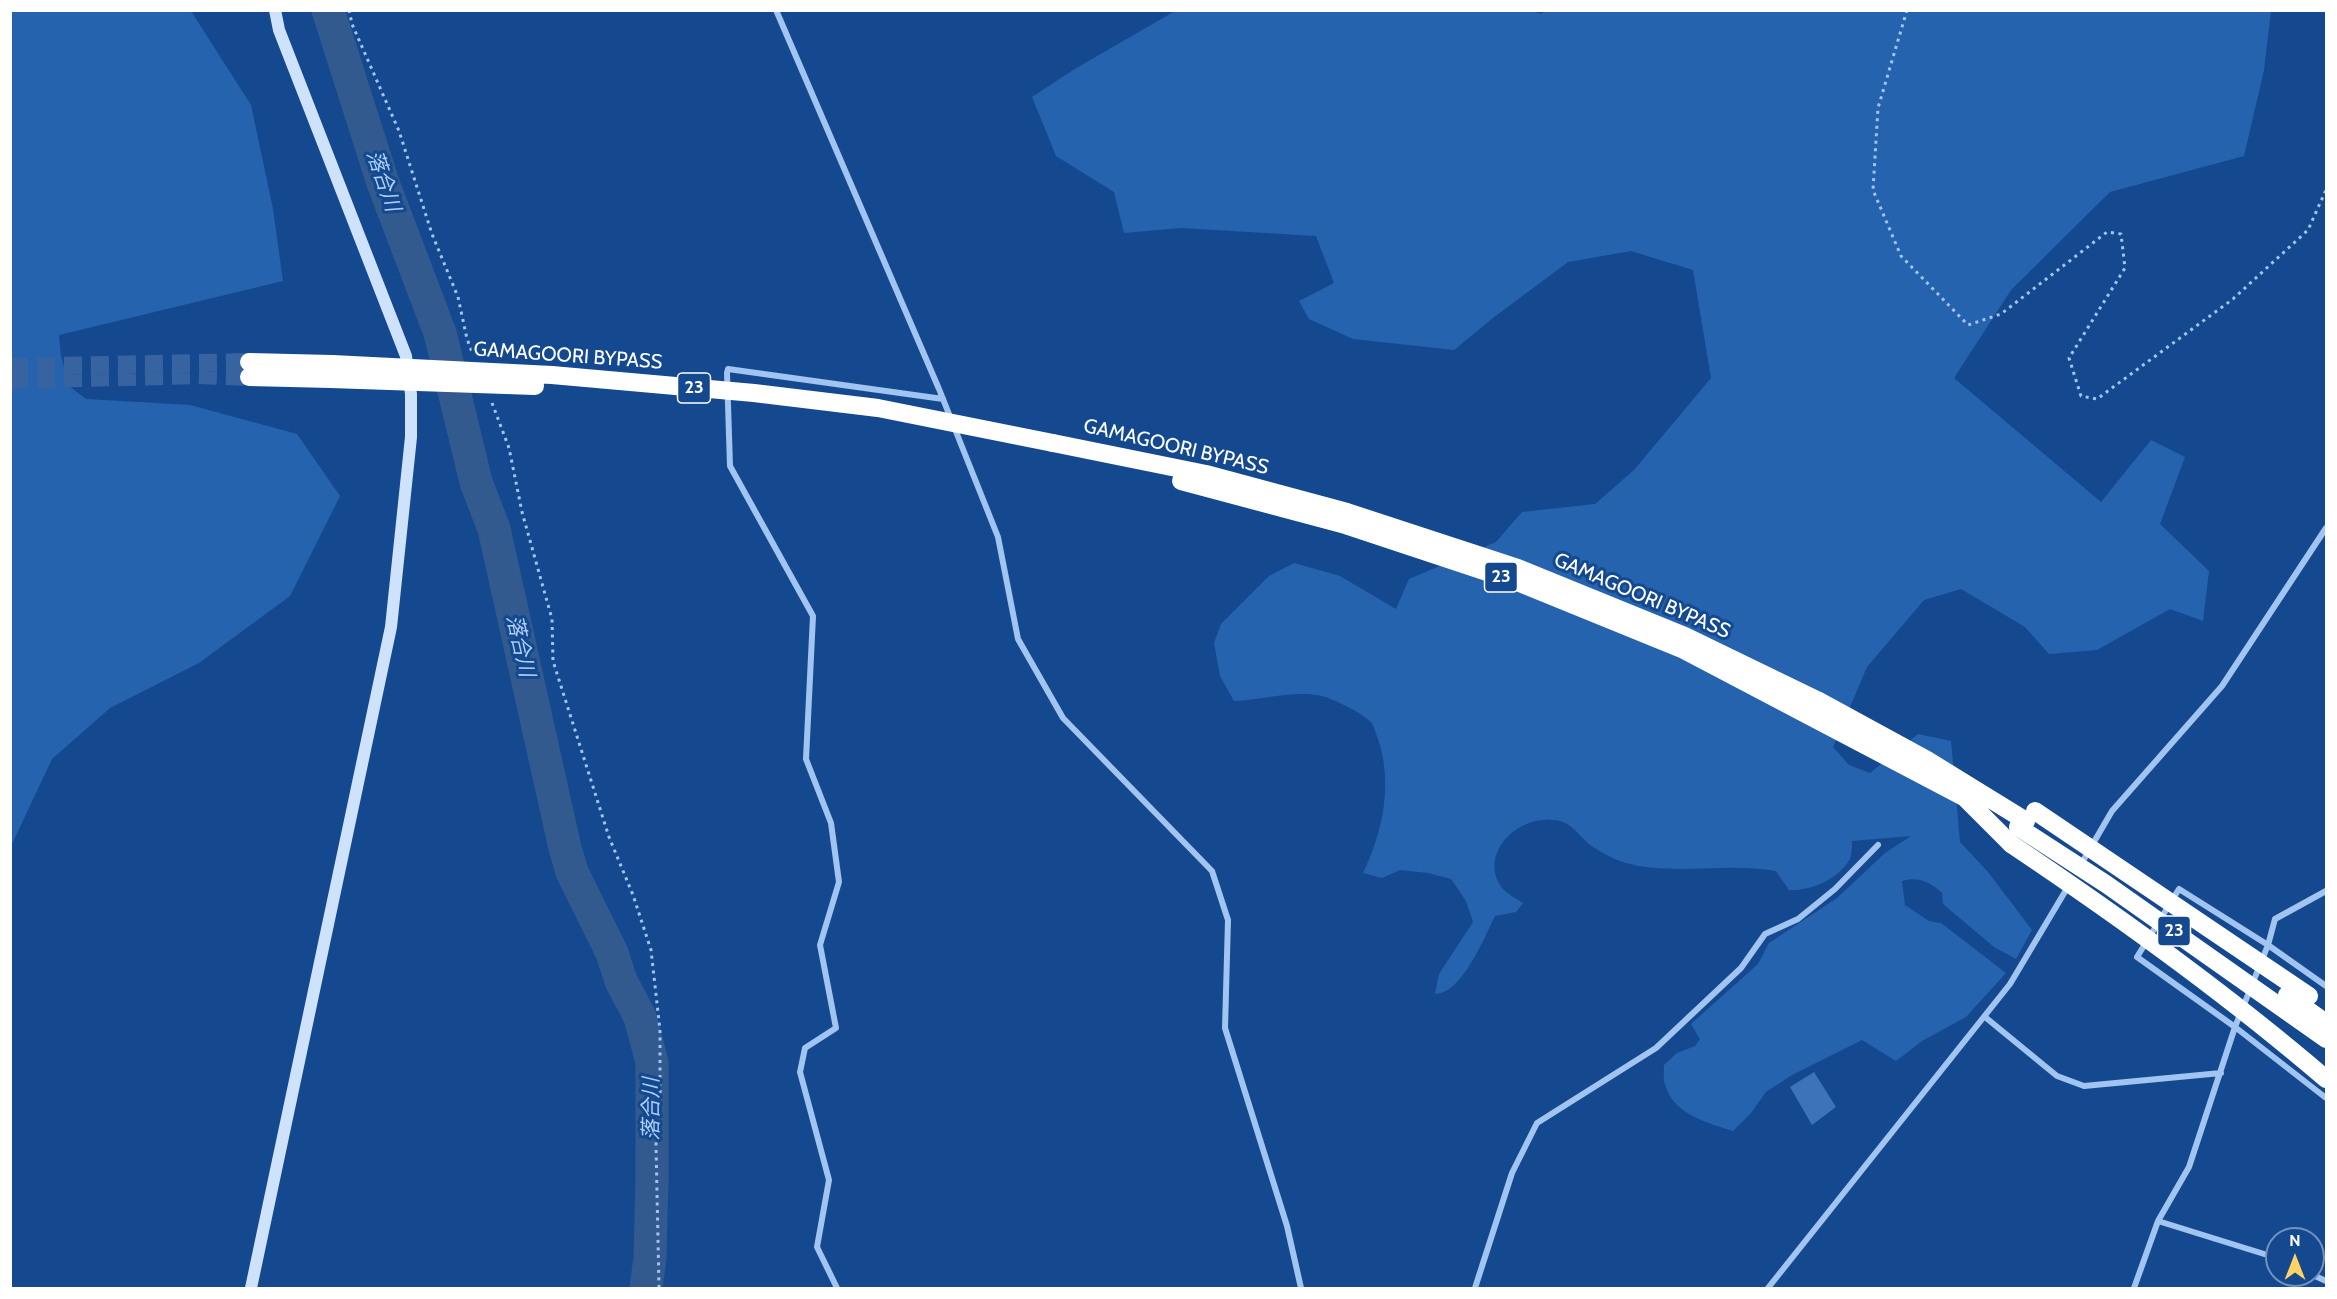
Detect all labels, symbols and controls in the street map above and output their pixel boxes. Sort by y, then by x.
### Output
water label: 落合川 [361,147,405,215]
street label: GAMAGOORI BYPASS [473,337,663,375]
road number: 23 [678,373,710,403]
street label: GAMAGOORI BYPASS [1081,414,1271,480]
street label: GAMAGOORI BYPASS [1550,548,1734,644]
road number: 23 [1484,562,1518,592]
water label: 落合川 [501,612,539,680]
road number: 23 [2158,916,2190,946]
water label: 落合川 [639,1078,665,1140]
north arrow [2265,1227,2325,1287]
text: N [2289,1231,2301,1250]

